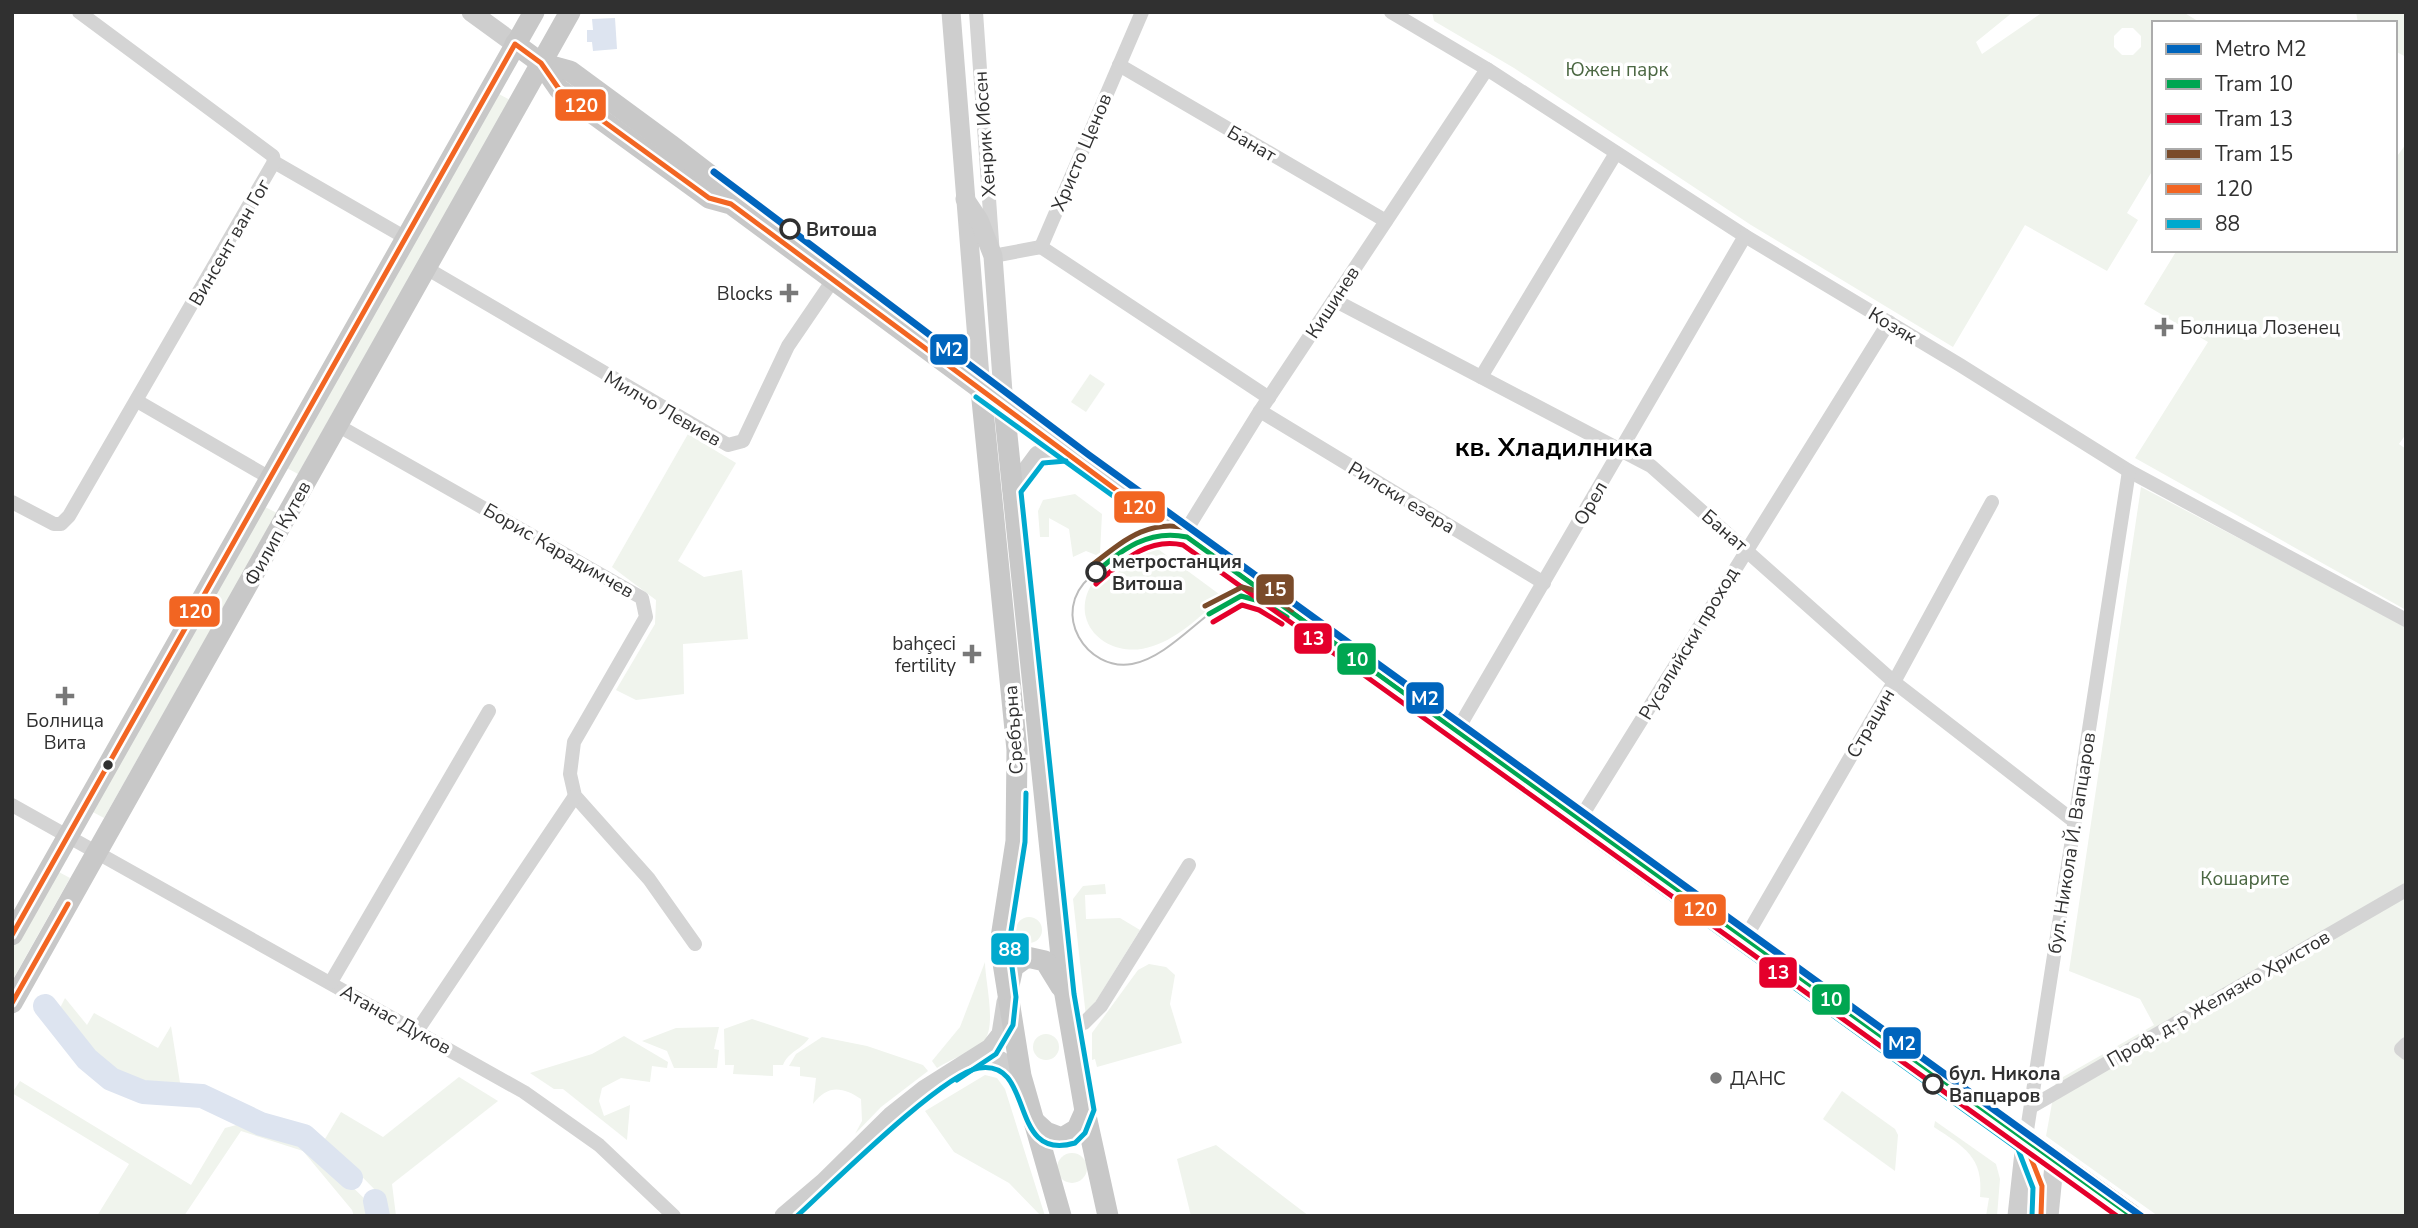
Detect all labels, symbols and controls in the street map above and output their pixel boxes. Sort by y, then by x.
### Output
legend [2152,21,2397,252]
text: Metro M2 [2215,35,2306,63]
park label: Южен парк [1565,57,1669,83]
street label: Хенрик Ибсен [968,70,1002,198]
text: Tram 10 [2215,70,2293,98]
line badge: 120 [554,88,607,122]
street label: Христо Ценов [1045,90,1118,215]
text: 120 [564,93,598,119]
text: Tram 13 [2215,105,2293,133]
street label: Банат [1222,119,1281,169]
text: Tram 15 [2215,140,2293,168]
street label: Винсент ван Гог [183,174,277,311]
text: 120 [2215,175,2253,203]
text: 88 [2215,210,2240,238]
place label: Витоша [806,217,877,243]
marker: Витоша [780,219,800,239]
street label: Кишинев [1300,261,1366,344]
place label: Blocks [717,281,773,307]
marker: Blocks [779,283,799,303]
street label: Козяк [1863,301,1922,351]
place label: Болница Лозенец [2180,315,2340,341]
marker: Болница Лозенец [2154,317,2174,337]
line badge: M2 [929,333,969,366]
text: M2 [935,337,963,363]
street label: Милчо Левиев [599,365,726,453]
district label: кв. Хладилника [1455,430,1653,465]
street label: Рилски езера [1343,456,1460,540]
street label: Филип Кутев [238,476,317,591]
street label: Орел [1568,477,1614,530]
line badge: 120 [1113,490,1166,524]
text: 120 [1122,495,1156,521]
street label: Борис Карадимчев [479,497,638,604]
street label: Банат [1696,504,1753,558]
place label: метростанция Витоша [1112,549,1242,597]
marker: метростанция Витоша [1086,562,1106,582]
street label: Русалийски проход [1633,562,1745,725]
line badge: 15 [1255,573,1295,606]
text: 15 [1264,577,1286,603]
line badge: 120 [168,595,221,628]
text: 120 [178,599,212,625]
line badge: 13 [1293,622,1333,655]
text: 13 [1302,626,1324,652]
place label: bahçeci fertility [892,631,956,679]
line badge: 10 [1336,642,1377,676]
marker: bahçeci fertility [962,644,982,664]
text: 10 [1346,647,1368,673]
line badge: M2 [1405,681,1445,715]
street label: Сребърна [998,684,1030,775]
street label: Страцин [1841,684,1901,763]
marker: Болница Вита [55,686,75,706]
text: M2 [1411,686,1439,712]
place label: Болница Вита [26,708,104,756]
street label: бул. Никола Й. Вапцаров [2042,731,2102,956]
unlabelled marker [101,758,115,772]
park label: Кошарите [2200,866,2290,892]
line badge: 120 [1673,893,1727,927]
text: 120 [1683,897,1717,923]
street label: Проф. д-р Желязко Христов [2102,924,2335,1074]
line badge: 88 [990,932,1030,966]
text: 88 [999,937,1021,963]
line badge: 13 [1758,956,1798,989]
text: 13 [1767,960,1789,986]
street label: Атанас Дуков [336,979,455,1061]
line badge: 10 [1811,983,1851,1016]
text: 10 [1820,987,1842,1013]
line badge: M2 [1882,1026,1922,1060]
text: M2 [1888,1031,1916,1057]
place label: бул. Никола Вапцаров [1949,1061,2061,1109]
place label: ДАНС [1730,1066,1786,1092]
marker: ДАНС [1708,1070,1724,1086]
marker: бул. Никола Вапцаров [1923,1074,1943,1094]

